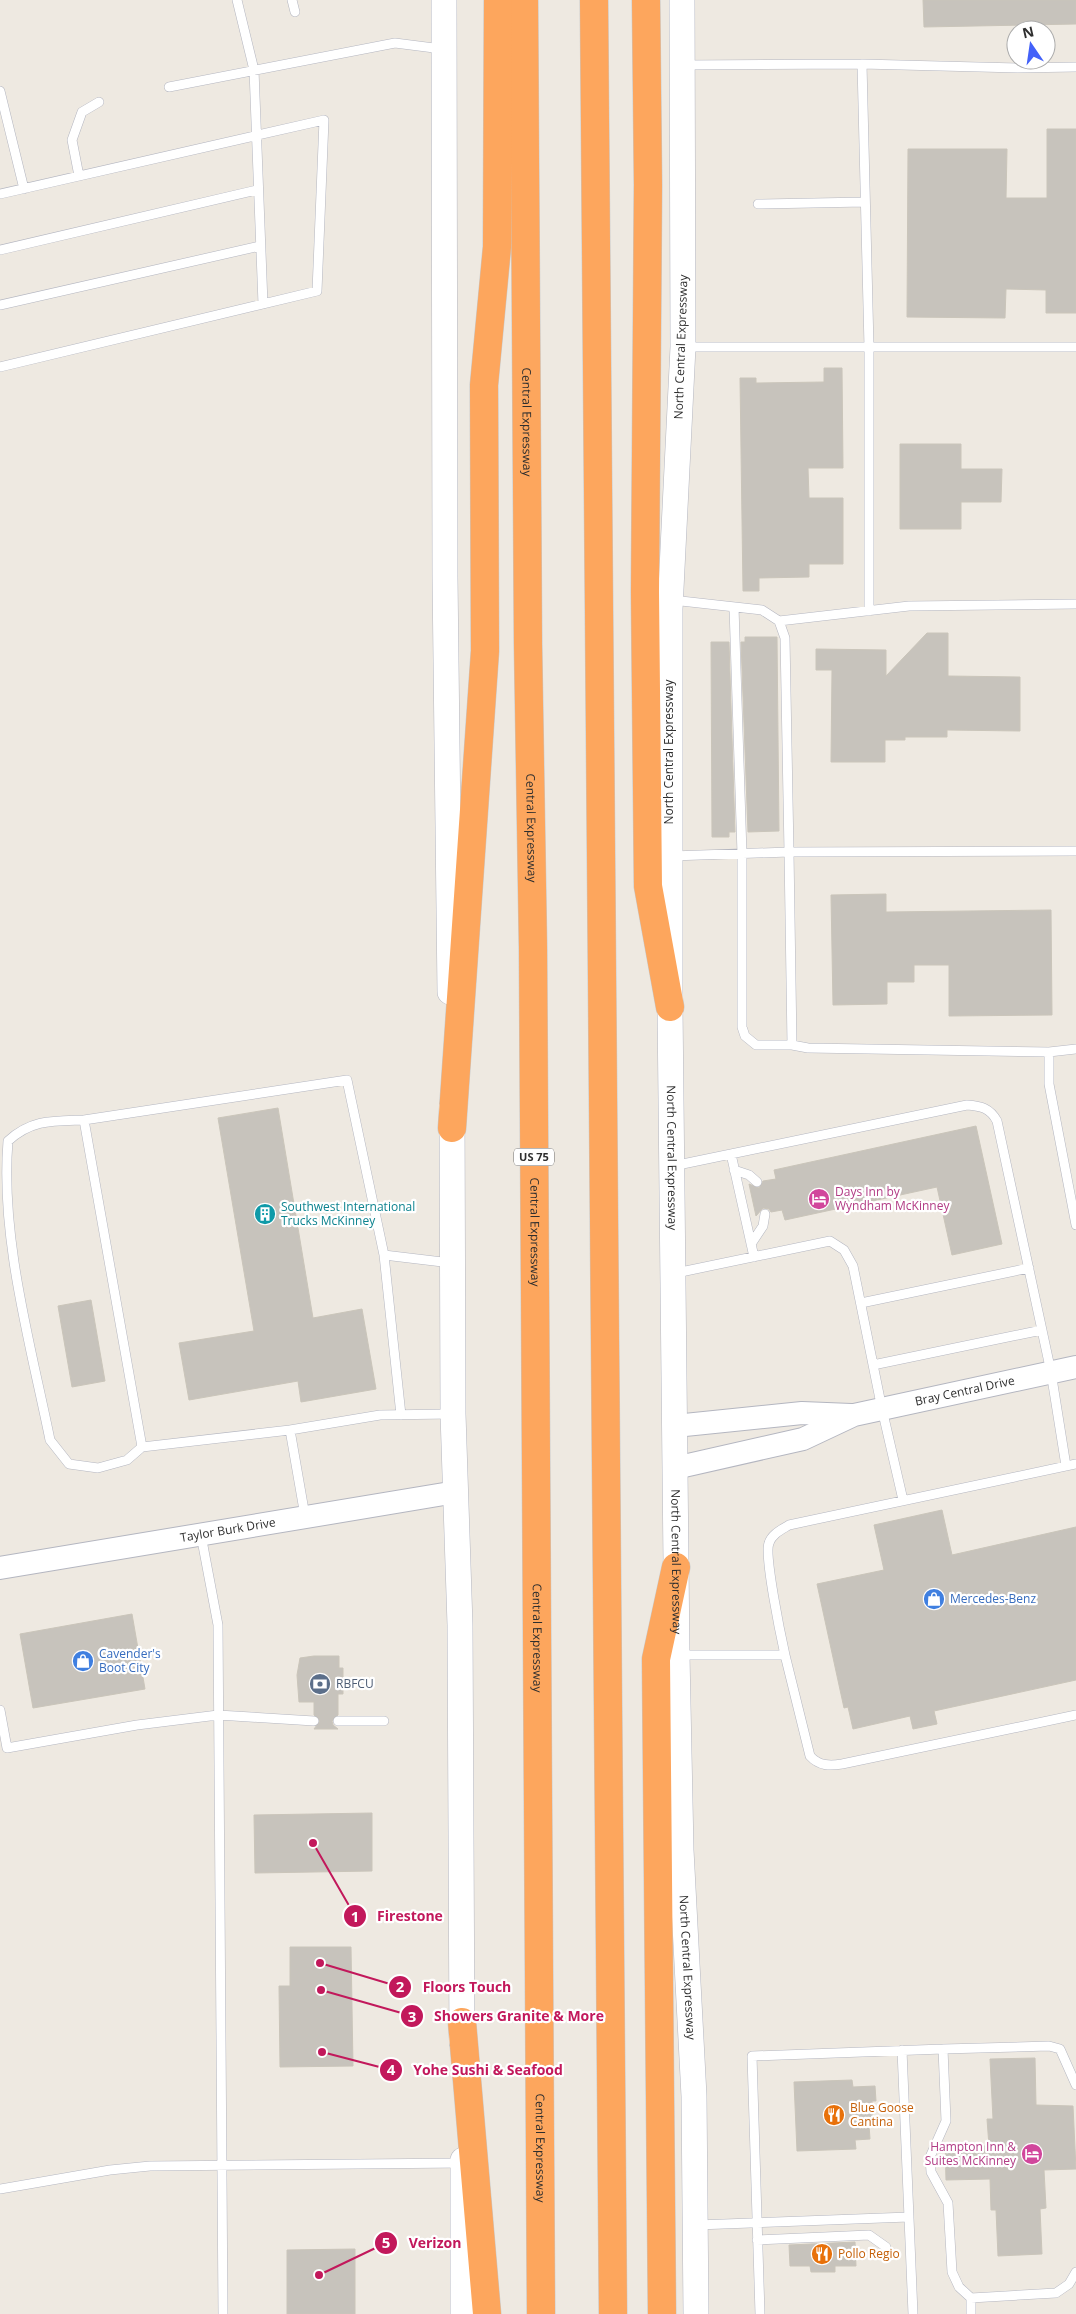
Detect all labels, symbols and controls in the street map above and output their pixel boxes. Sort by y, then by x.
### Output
north arrow [1006,20,1056,70]
text: N [1020,21,1036,42]
street label: North Central Expressway [669,273,692,420]
street label: Central Expressway [518,367,536,478]
street label: North Central Expressway [660,679,677,824]
street label: Central Expressway [522,773,541,884]
street label: North Central Expressway [663,1085,681,1231]
road number: US 75 [514,1148,554,1166]
street label: Central Expressway [526,1177,544,1288]
place label: Days Inn by Wyndham McKinney [835,1183,950,1214]
hotel icon: Days Inn by Wyndham McKinney [807,1187,831,1211]
place label: Southwest International Trucks McKinney [281,1198,415,1229]
building icon: Southwest International Trucks McKinney [253,1202,277,1226]
street label: Bray Central Drive [913,1371,1016,1410]
street label: North Central Expressway [667,1489,686,1635]
street label: Taylor Burk Drive [179,1513,277,1546]
street label: Central Expressway [529,1583,546,1694]
shop icon: Mercedes-Benz [922,1587,946,1611]
place label: Mercedes-Benz [950,1590,1036,1607]
place label: Cavender's Boot City [99,1645,161,1676]
shop icon: Cavender's Boot City [71,1649,95,1673]
bank icon: RBFCU [308,1672,332,1696]
place label: RBFCU [336,1675,374,1692]
street label: North Central Expressway [675,1895,700,2041]
callout: Firestone [343,1902,453,1931]
text: 1 [351,1906,359,1926]
text: Firestone [377,1906,443,1925]
callout: Floors Touch [388,1972,521,2001]
text: 2 [396,1976,405,1996]
text: Floors Touch [423,1977,511,1996]
callout: Showers Granite & More [399,2002,614,2031]
text: 3 [408,2006,416,2026]
text: Showers Granite & More [434,2006,604,2025]
callout: Yohe Sushi & Seafood [378,2055,573,2084]
text: 4 [387,2059,396,2079]
text: Yohe Sushi & Seafood [413,2060,563,2079]
street label: Central Expressway [532,2093,549,2203]
place label: Blue Goose Cantina [850,2099,914,2130]
restaurant icon: Blue Goose Cantina [822,2103,846,2127]
place label: Hampton Inn & Suites McKinney [925,2138,1017,2169]
hotel icon: Hampton Inn & Suites McKinney [1020,2142,1044,2166]
callout: Verizon [373,2228,471,2257]
text: 5 [382,2232,390,2252]
text: Verizon [409,2233,461,2252]
restaurant icon: Pollo Regio [810,2242,834,2266]
place label: Pollo Regio [838,2245,900,2262]

